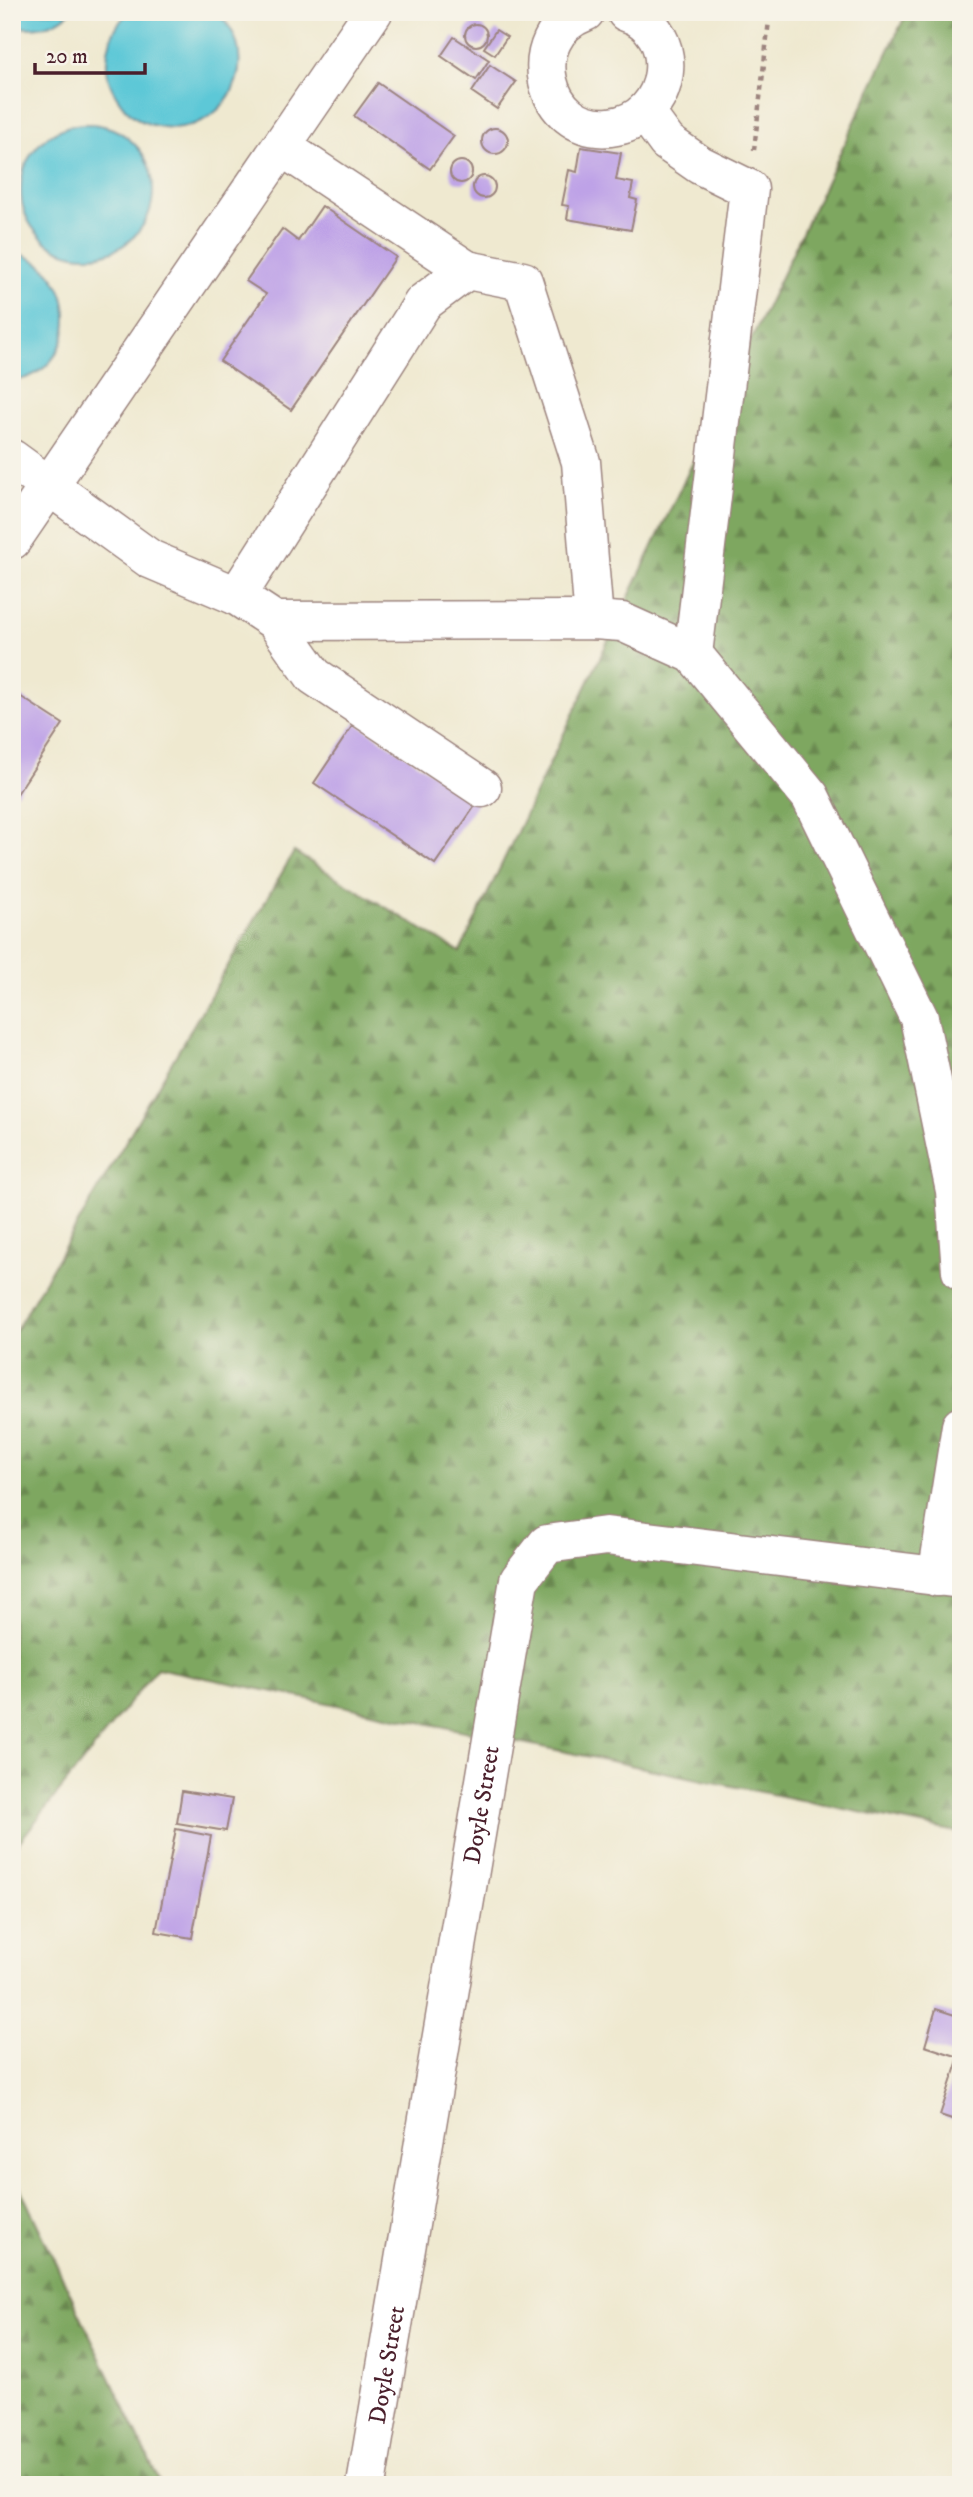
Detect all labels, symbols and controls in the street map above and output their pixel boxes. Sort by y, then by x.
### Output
scale bar [35,32,145,76]
text: 20 m [46,44,88,70]
street label: Doyle Street [457,1743,507,1866]
street label: Doyle Street [363,2303,412,2426]

